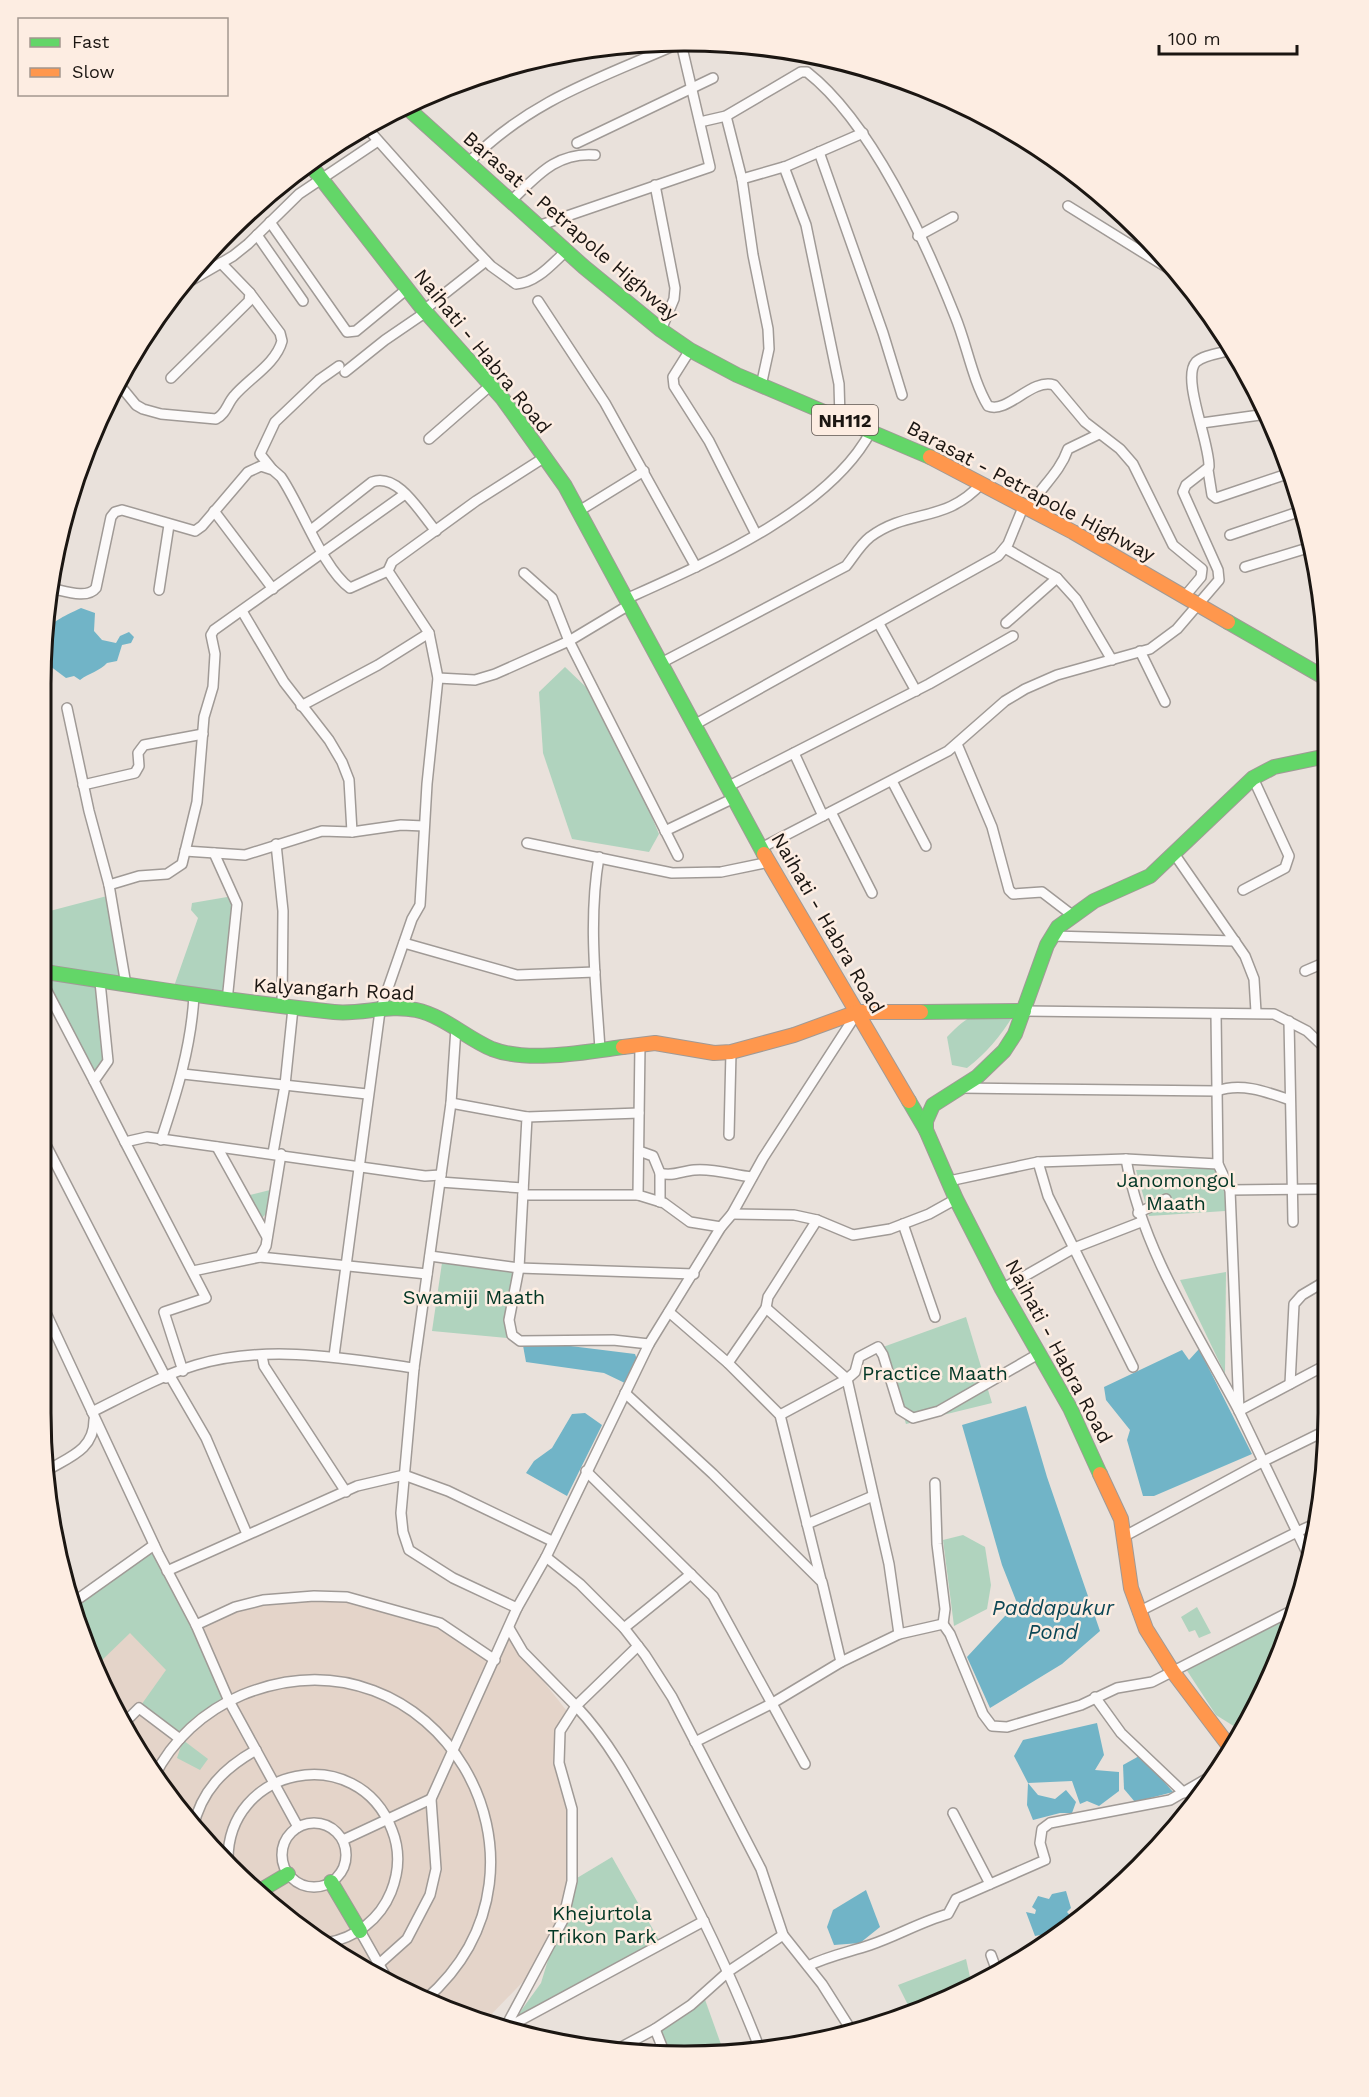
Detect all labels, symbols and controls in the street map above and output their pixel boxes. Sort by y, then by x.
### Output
legend [18,18,228,96]
scale bar [1159,18,1297,56]
text: 100 m [1168,28,1221,49]
text: Fast [72,31,110,52]
text: Slow [72,61,115,82]
street label: Barasat - Petrapole Highway [458,126,684,327]
street label: Naihati - Habra Road [409,264,557,438]
road number: NH112 [812,405,878,435]
street label: Barasat - Petrapole Highway [903,415,1160,567]
street label: Naihati - Habra Road [766,828,890,1018]
street label: Kalyangarh Road [253,973,415,1005]
park label: Janomongol Maath [1117,1168,1235,1215]
street label: Naihati - Habra Road [1000,1255,1118,1447]
park label: Swamiji Maath [403,1285,545,1309]
park label: Practice Maath [862,1361,1008,1385]
water label: Paddapukur Pond [992,1595,1115,1644]
park label: Khejurtola Trikon Park [547,1901,657,1948]

